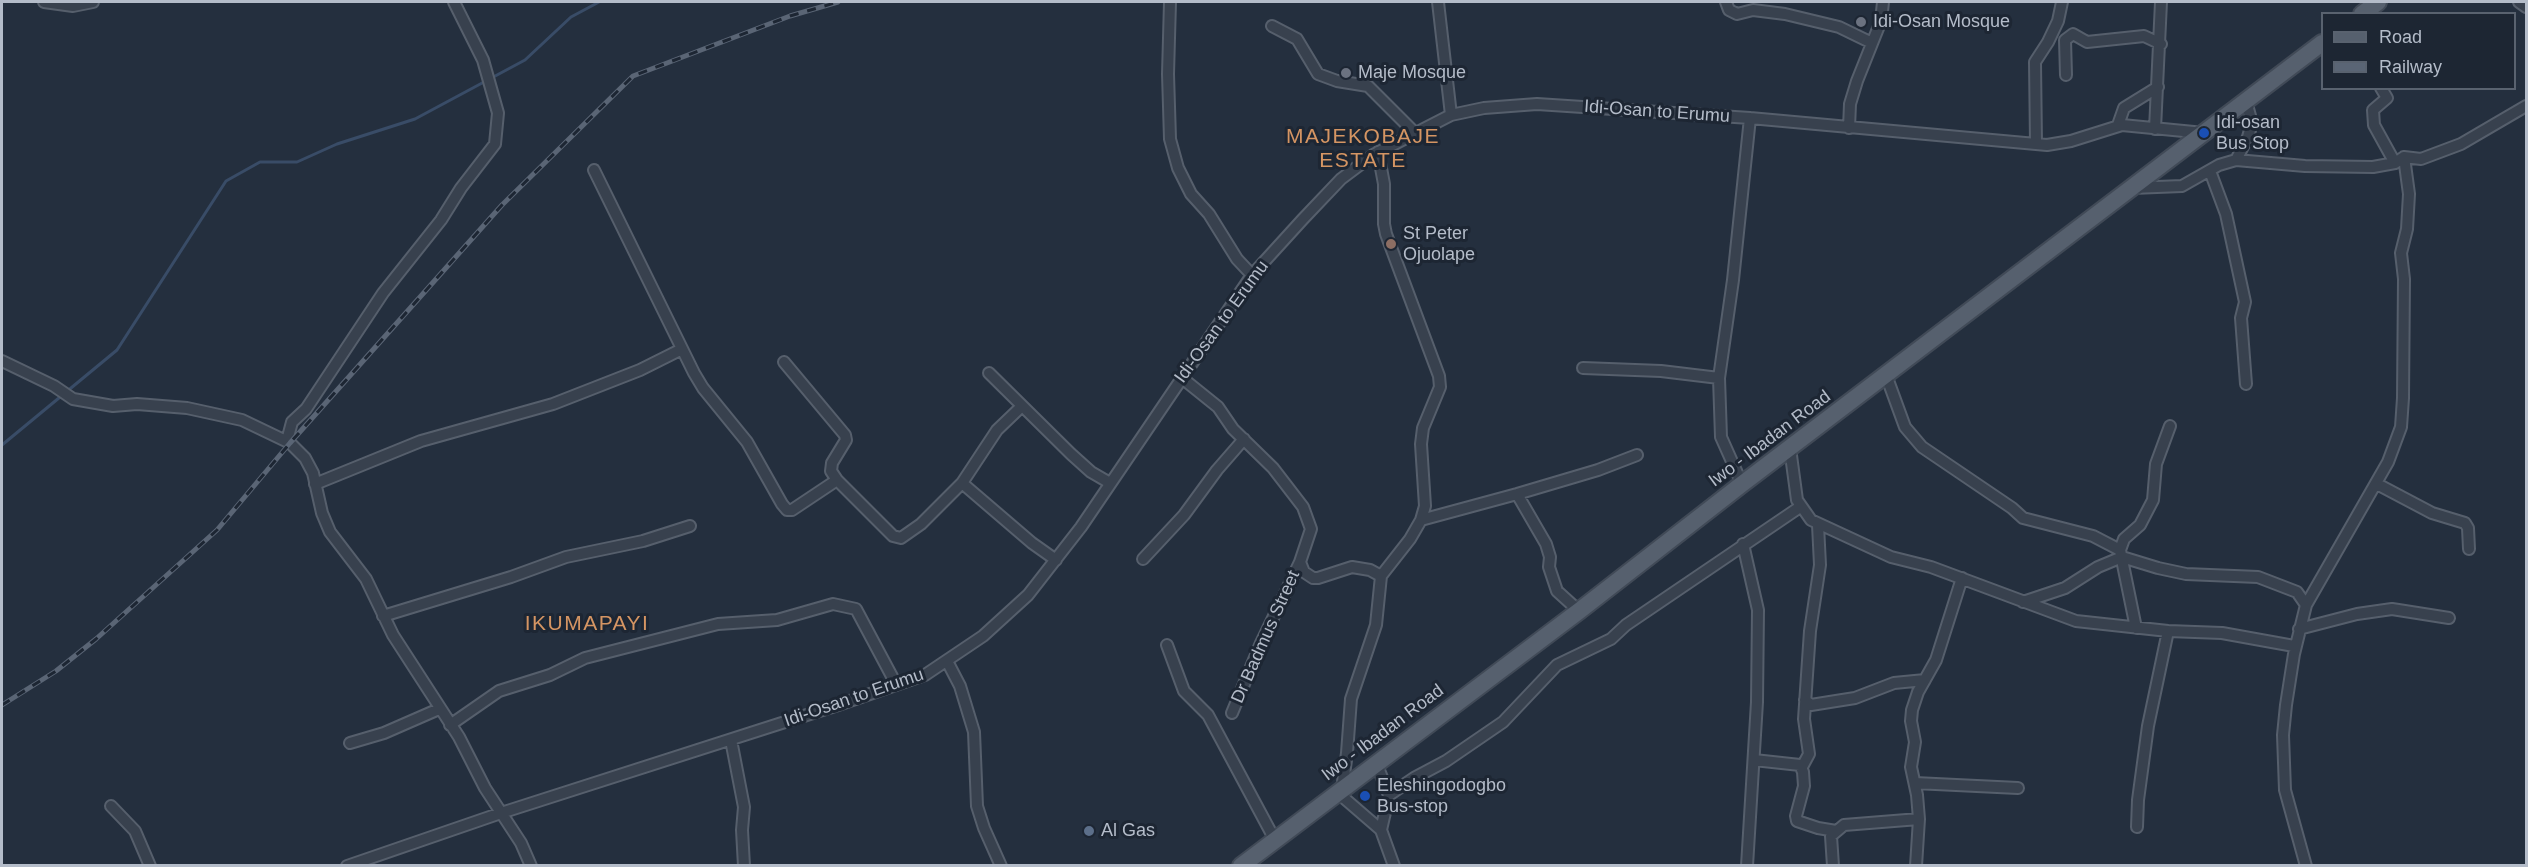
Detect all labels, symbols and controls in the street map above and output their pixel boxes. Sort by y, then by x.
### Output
place label: Idi-Osan Mosque [1873,11,2010,33]
legend [2321,12,2516,90]
marker: Idi-Osan Mosque [1854,15,1868,29]
text: Road [2379,27,2422,47]
text: Railway [2379,57,2442,77]
place label: Maje Mosque [1358,62,1466,84]
marker: Maje Mosque [1339,66,1353,80]
street label: Idi-Osan to Erumu [1583,96,1731,128]
place label: Idi-osan Bus Stop [2216,112,2289,154]
district label: MAJEKOBAJE ESTATE [1286,124,1440,174]
marker: Idi-osan Bus Stop [2197,126,2211,140]
place label: St Peter Ojuolape [1403,223,1475,266]
marker: St Peter Ojuolape [1384,237,1398,251]
street label: Idi-Osan to Erumu [1170,257,1274,387]
street label: Iwo - Ibadan Road [1705,386,1835,492]
street label: Dr Badmus Street [1227,567,1305,707]
district label: IKUMAPAYI [525,611,649,637]
street label: Idi-Osan to Erumu [781,664,927,732]
street label: Iwo - Ibadan Road [1318,680,1448,786]
place label: Eleshingodogbo Bus-stop [1377,775,1506,818]
marker: Eleshingodogbo Bus-stop [1358,789,1372,803]
place label: Al Gas [1101,820,1155,842]
marker: Al Gas [1082,824,1096,838]

